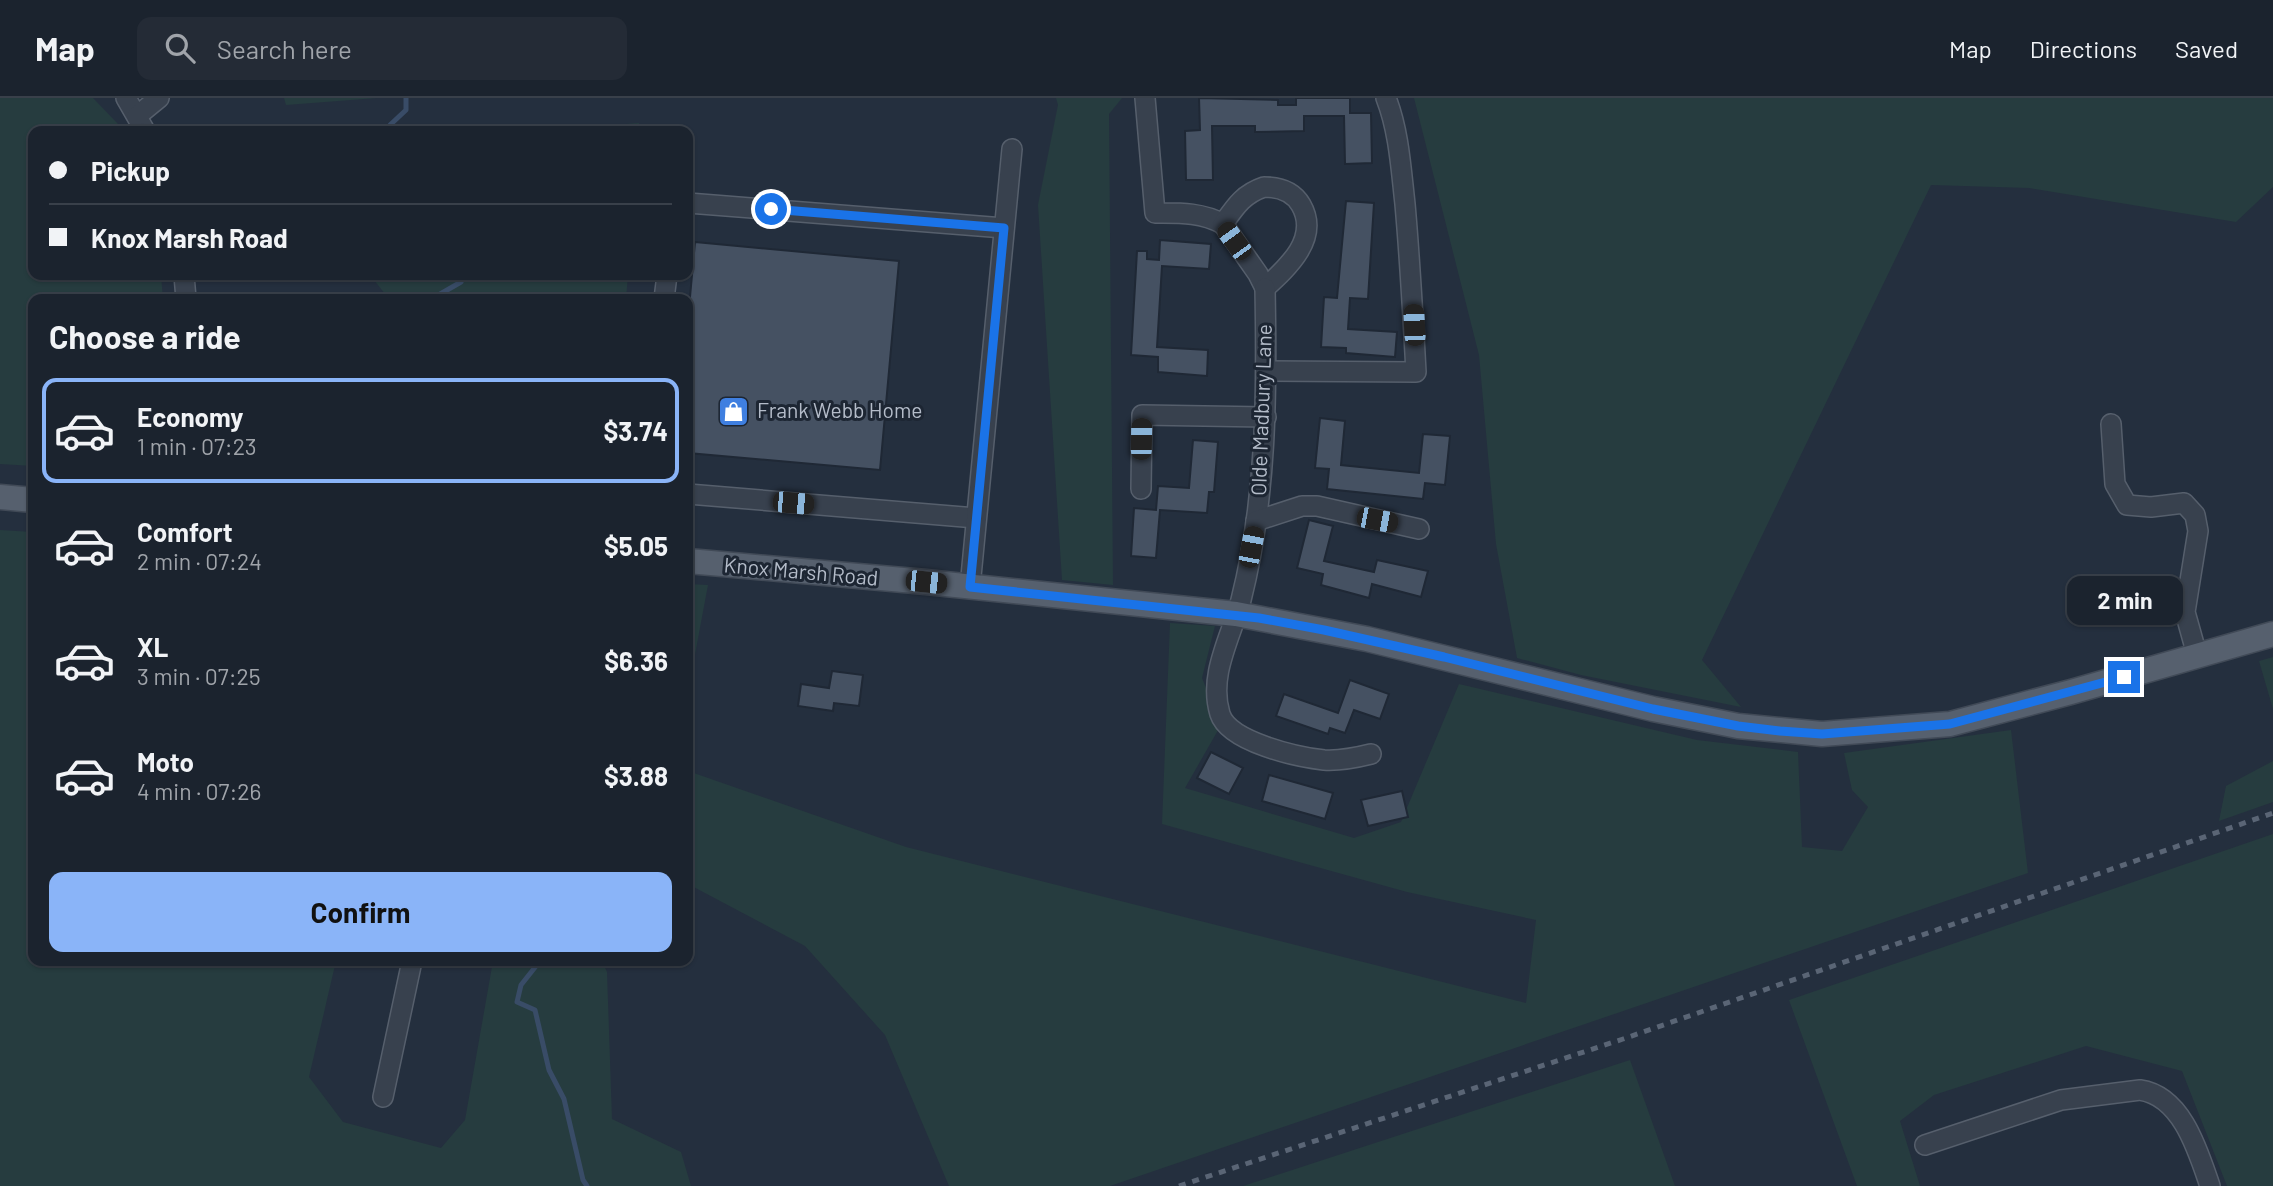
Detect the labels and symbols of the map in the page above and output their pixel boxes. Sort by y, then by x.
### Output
route start [755,193,787,225]
car [1214,218,1255,264]
car [1403,303,1426,347]
street label: Olde Madbury Lane [1245,324,1276,496]
shop icon: Frank Webb Home [717,394,751,428]
place label: Frank Webb Home [757,397,922,422]
car [1131,418,1152,460]
car [772,491,815,515]
car [1355,506,1400,534]
car [1237,524,1266,570]
street label: Knox Marsh Road [723,551,879,590]
car [905,569,948,595]
callout: 2 min [2066,575,2182,624]
route end [2108,661,2140,693]

